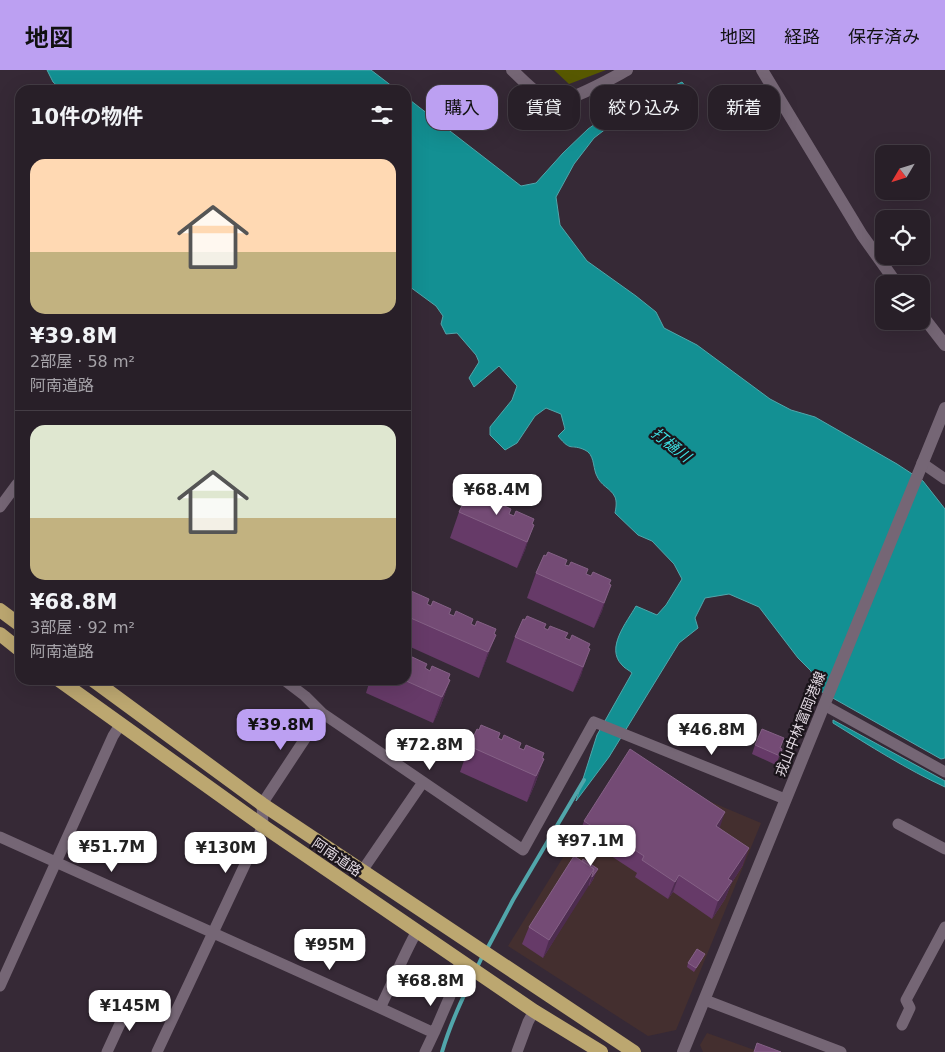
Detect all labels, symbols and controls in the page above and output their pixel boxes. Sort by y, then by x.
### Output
text: 地図 [25,24,73,52]
text: 地図 [720,26,756,47]
text: 経路 [784,26,820,47]
text: 保存済み [848,26,920,47]
chip: 購入 [426,85,498,130]
chip: 賃貸 [508,85,580,130]
chip: 絞り込み [590,85,698,130]
chip: 新着 [708,85,780,130]
icon: filters [368,101,396,129]
text: 10件の物件 [30,105,143,129]
north arrow [875,145,930,200]
map controls [875,145,930,330]
icon: home [168,192,258,282]
button: locate [875,210,930,265]
button: layers [875,275,930,330]
text: ¥39.8M [30,324,117,348]
text: 2部屋 · 58 m² [30,352,135,371]
text: 阿南道路 [30,376,94,395]
water label: 打樋川 [648,424,696,467]
icon: home [168,457,258,547]
pin: ¥68.4M [456,474,538,516]
text: ¥68.4M [464,480,530,499]
text: ¥68.8M [30,590,117,614]
text: 3部屋 · 92 m² [30,618,135,637]
text: 阿南道路 [30,642,94,661]
street label: 戎山中林富岡港線 [772,669,828,779]
pin: ¥39.8M [240,708,322,751]
pin: ¥46.8M [671,714,753,756]
text: ¥39.8M [248,715,314,734]
text: ¥46.8M [679,720,745,739]
pin: ¥72.8M [389,728,471,771]
text: ¥72.8M [397,735,463,754]
pin: ¥97.1M [550,824,632,867]
pin: ¥51.7M [71,830,153,873]
text: ¥97.1M [558,831,624,850]
pin: ¥130M [191,832,261,874]
street label: 阿南道路 [309,835,365,879]
text: ¥51.7M [79,837,145,856]
text: ¥130M [196,838,256,857]
pin: ¥95M [300,928,360,971]
text: ¥95M [305,935,355,954]
pin: ¥68.8M [390,964,472,1007]
text: ¥68.8M [398,971,464,990]
pin: ¥145M [95,990,165,1032]
text: ¥145M [100,996,160,1015]

